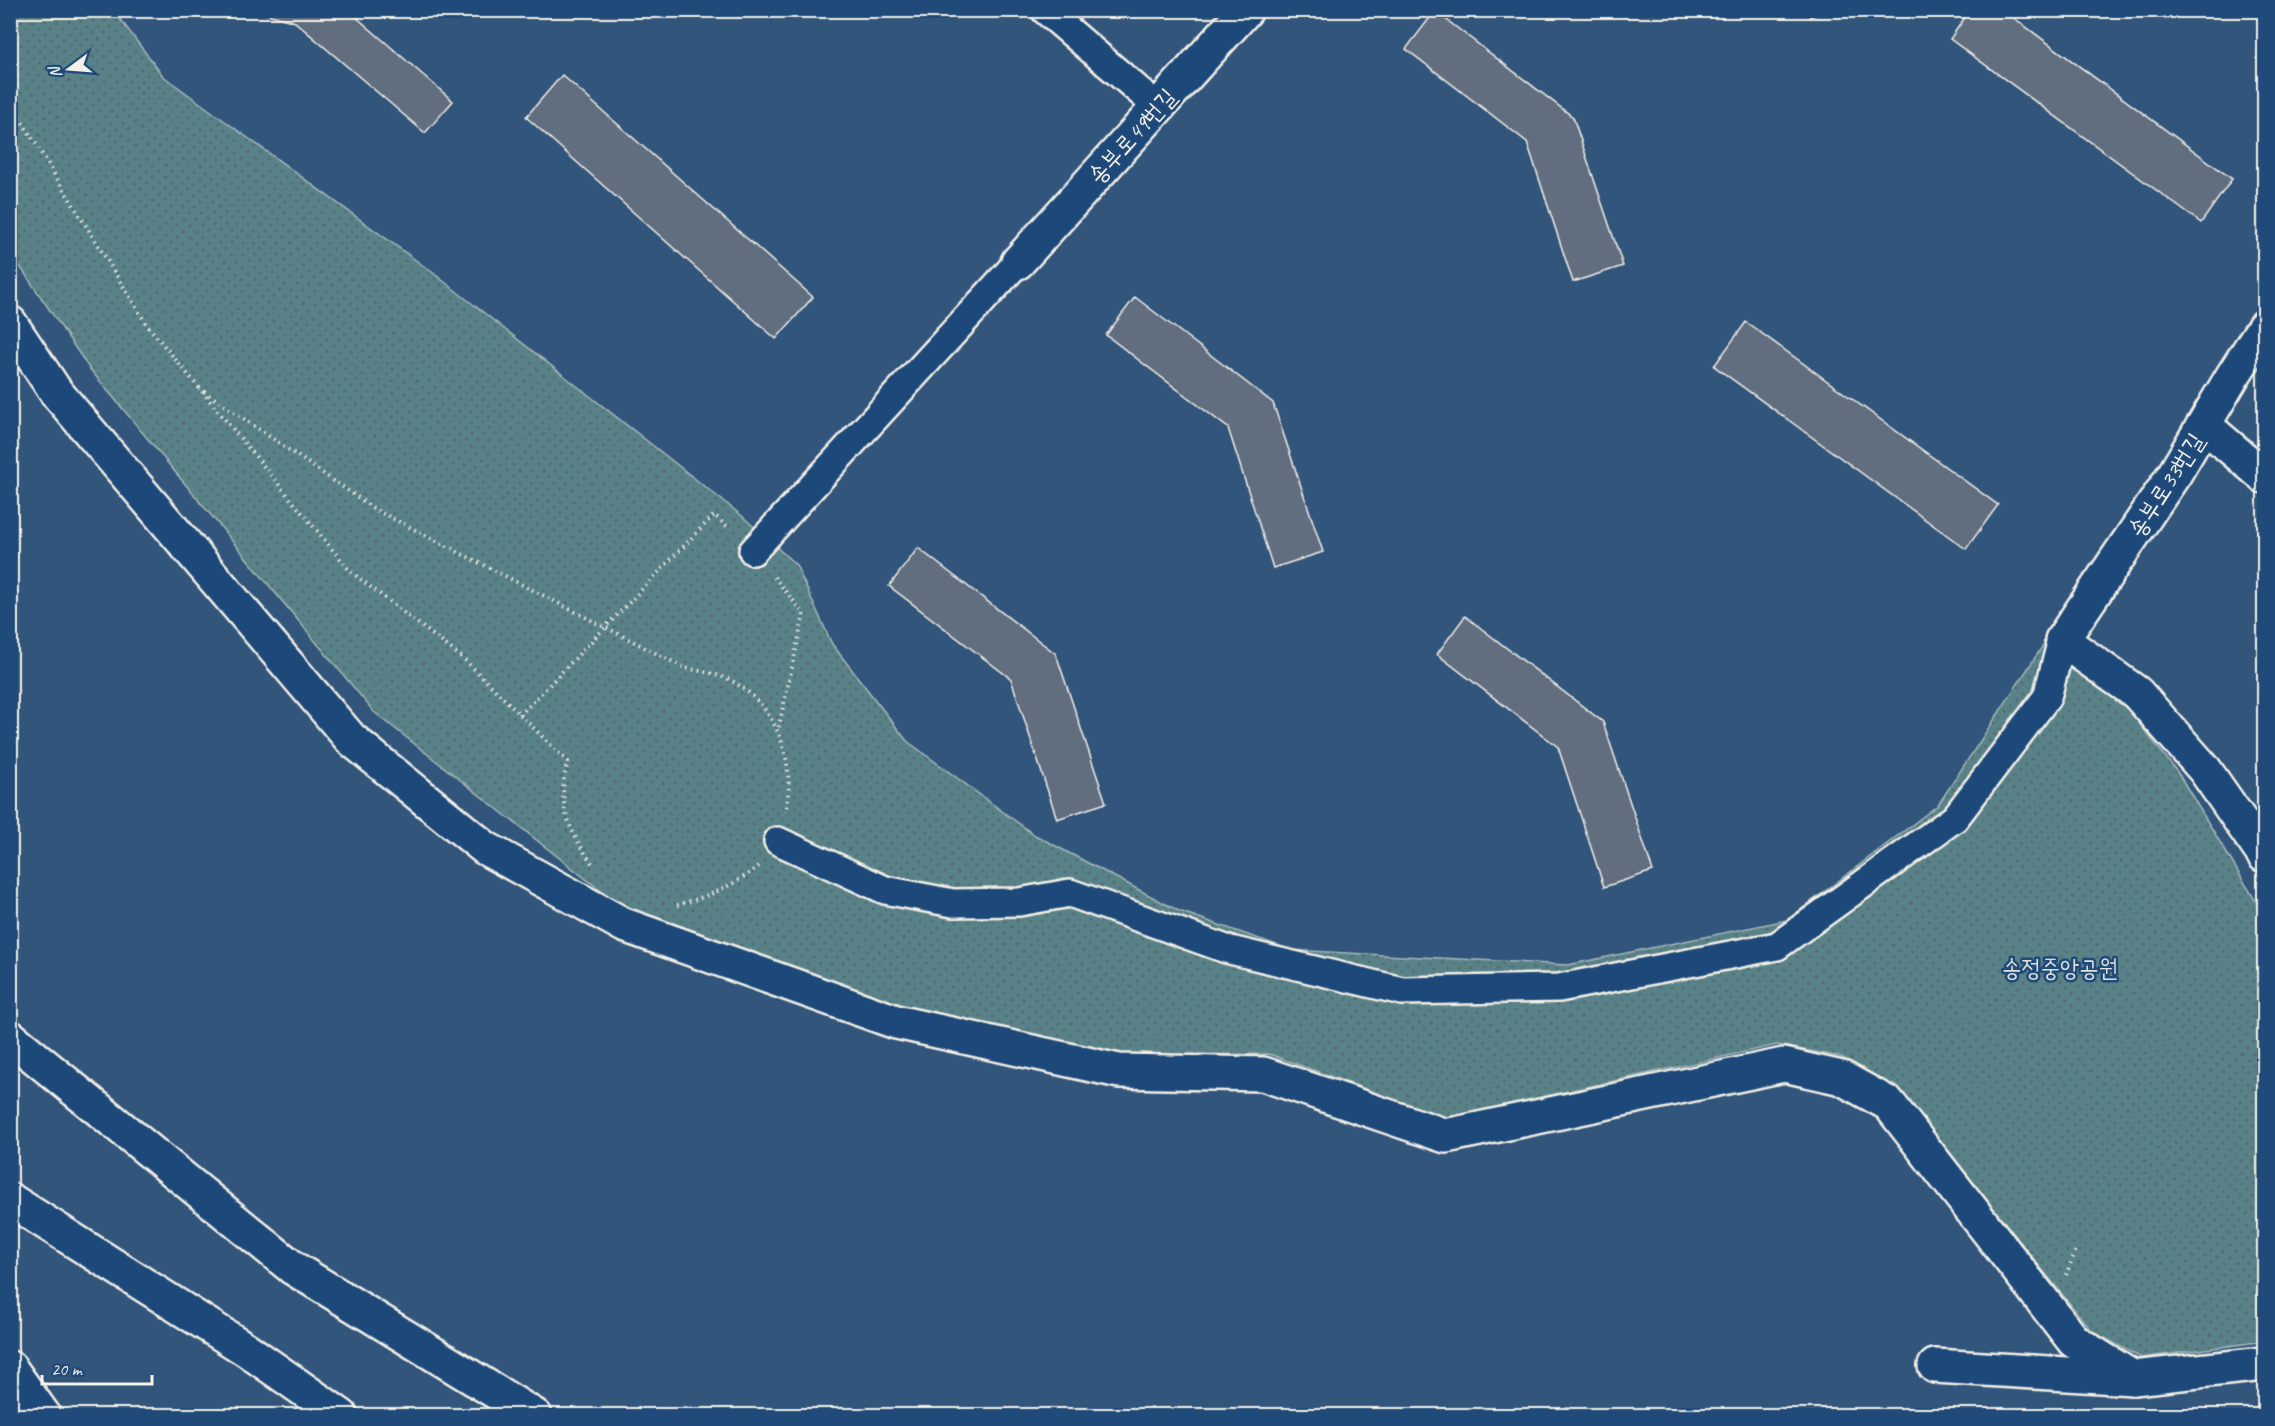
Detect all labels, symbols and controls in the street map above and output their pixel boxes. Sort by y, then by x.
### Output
north arrow [39,39,99,99]
text: N [44,62,67,80]
street label: 송부로49번길 [1081,82,1183,190]
street label: 송부로33번길 [2121,427,2211,543]
park label: 송정중앙공원 [2002,953,2118,983]
scale bar [42,1348,152,1386]
text: 20 m [51,1358,84,1380]

